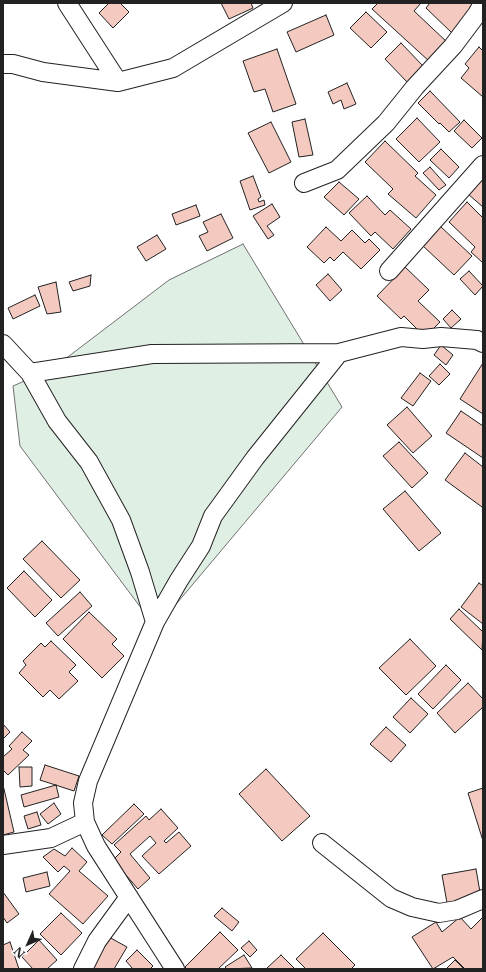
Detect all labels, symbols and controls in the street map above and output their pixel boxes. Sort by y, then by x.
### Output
north arrow [8,924,48,964]
text: N [11,944,28,961]

